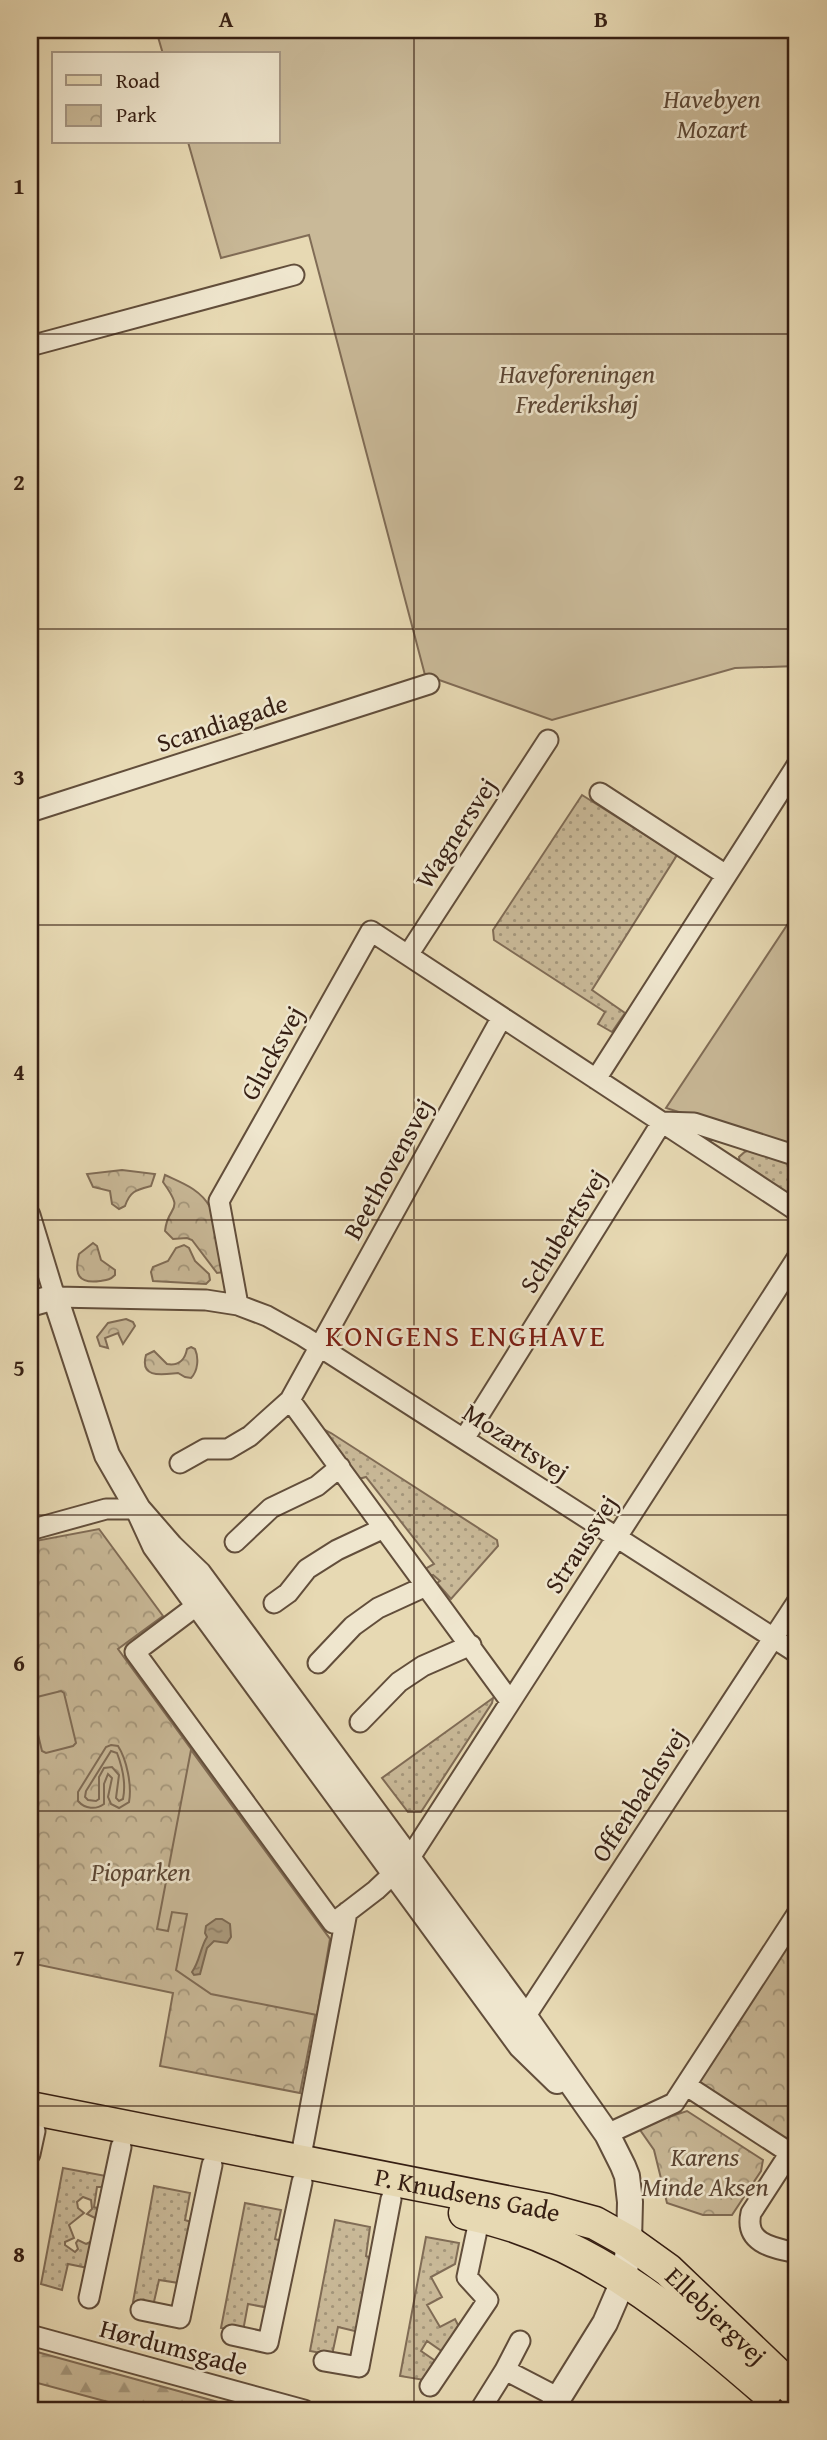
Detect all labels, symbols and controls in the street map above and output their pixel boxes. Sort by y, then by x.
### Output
text: A [219,2,234,35]
text: B [594,2,608,35]
legend [52,52,280,144]
text: Road [116,65,161,96]
park label: Havebyen Mozart [662,79,761,148]
text: Park [116,99,157,130]
text: 1 [13,169,25,202]
park label: Haveforeningen Frederikshøj [498,354,655,423]
text: 2 [13,465,25,498]
street label: Scandiagade [151,683,292,762]
text: 3 [13,760,25,793]
street label: Wagnersvej [405,769,506,896]
street label: Glucksvej [230,998,314,1107]
text: 4 [13,1055,25,1088]
street label: Beethovensvej [333,1091,443,1247]
street label: Schubertsvej [509,1161,616,1300]
district label: KONGENS ENGHAVE [325,1313,607,1357]
text: 5 [13,1351,25,1384]
street label: Mozartsvej [455,1393,577,1491]
street label: Straussvej [534,1487,627,1601]
text: 6 [13,1646,25,1679]
street label: Offenbachsvej [581,1720,696,1869]
park label: Pioparken [90,1852,191,1891]
text: 7 [13,1941,25,1974]
park label: Karens Minde Aksen [641,2137,769,2206]
street label: P. Knudsens Gade [371,2156,565,2232]
text: 8 [13,2237,25,2270]
street label: Ellebjergvej [657,2257,776,2374]
street label: Hørdumsgade [96,2308,252,2385]

